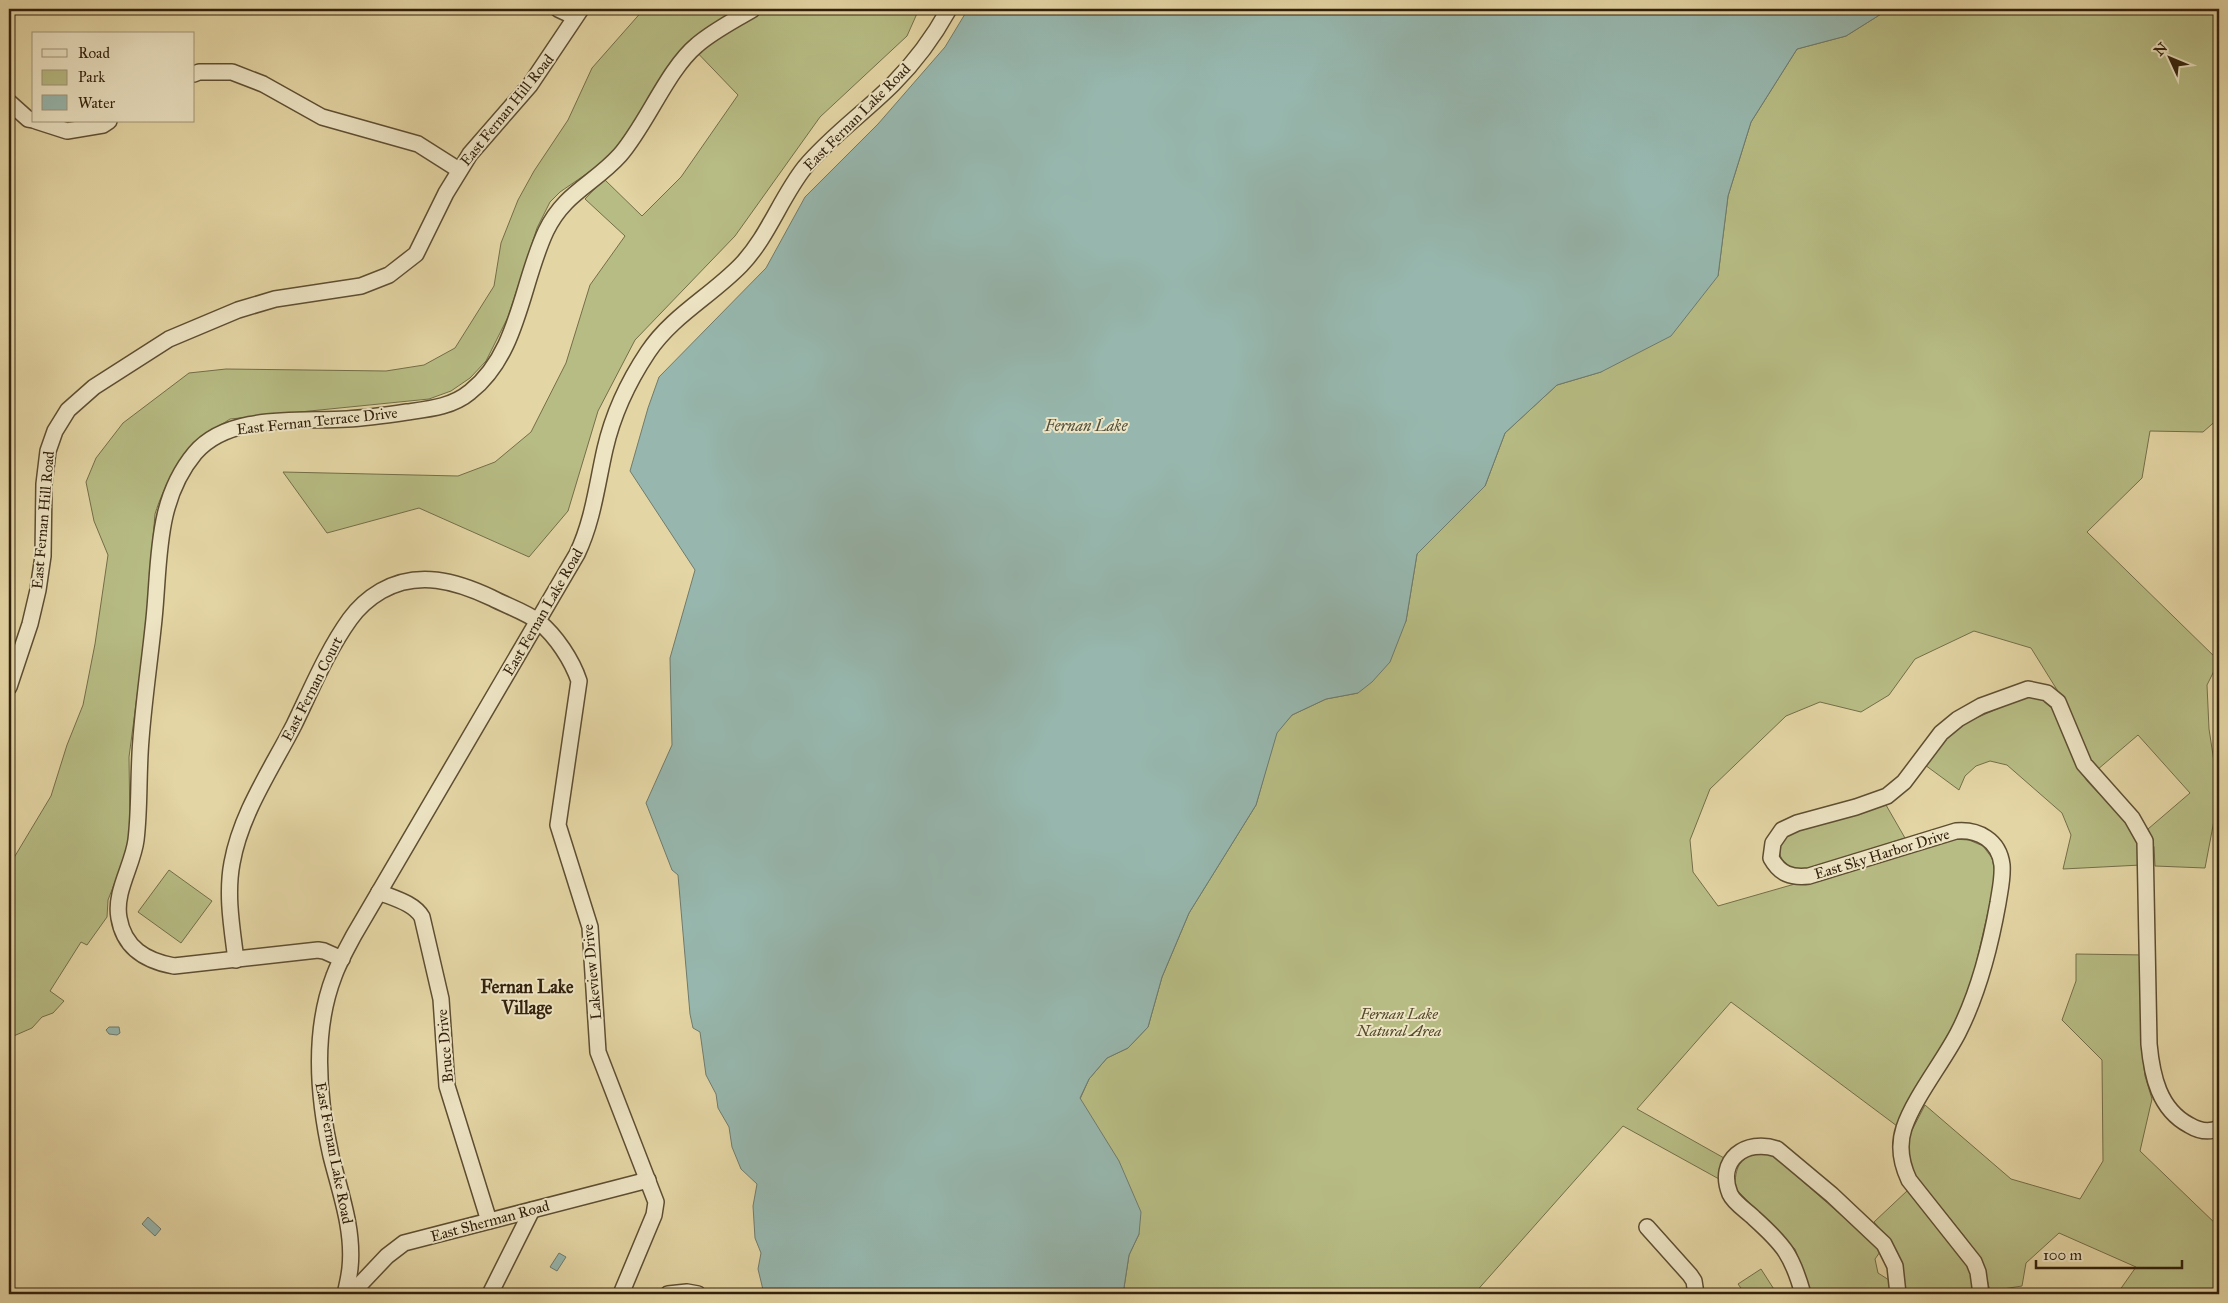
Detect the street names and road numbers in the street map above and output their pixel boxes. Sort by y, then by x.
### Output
street label: East Fernan Hill Road [456,50,558,170]
street label: East Fernan Lake Road [800,59,915,174]
street label: East Fernan Terrace Drive [236,404,398,438]
street label: East Fernan Hill Road [28,450,58,590]
street label: East Fernan Lake Road [499,545,587,679]
street label: East Fernan Court [278,633,346,744]
street label: East Sky Harbor Drive [1812,825,1952,883]
street label: Lakeview Drive [579,924,605,1020]
street label: Bruce Drive [433,1008,457,1084]
street label: East Fernan Lake Road [311,1081,357,1226]
street label: East Sherman Road [429,1196,552,1245]

